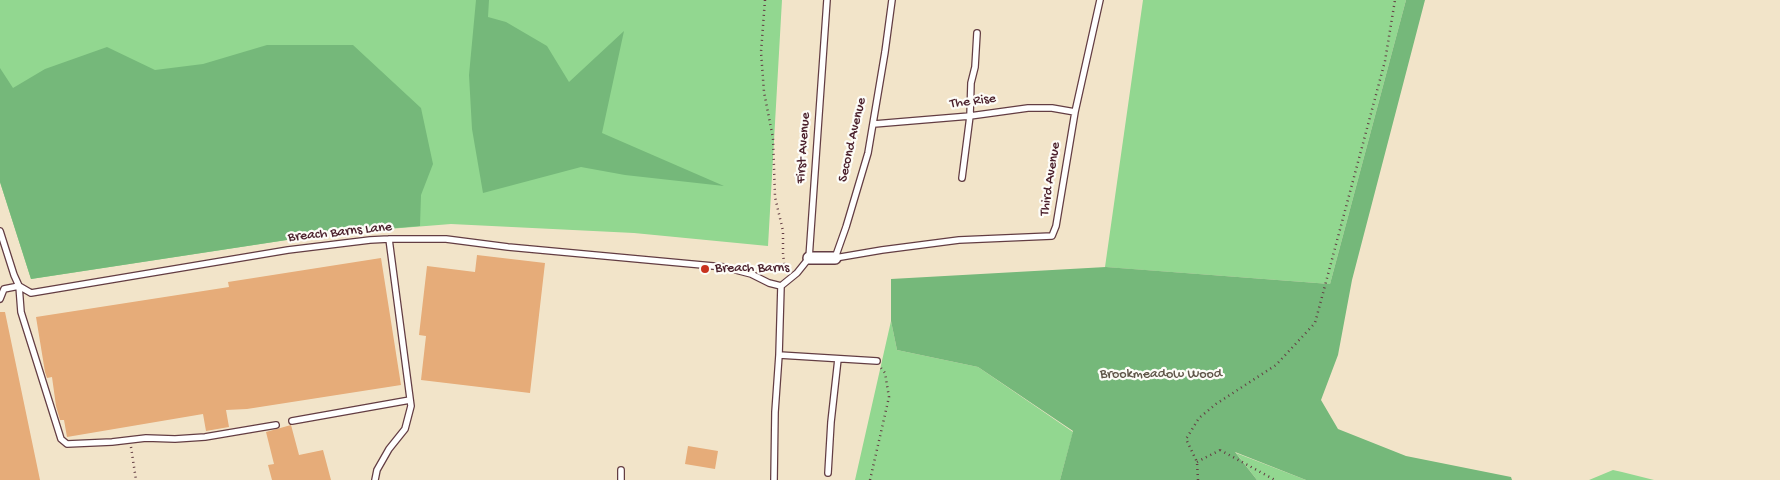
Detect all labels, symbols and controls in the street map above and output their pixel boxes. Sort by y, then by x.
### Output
street label: The Rise [949,91,997,113]
street label: Second Avenue [835,96,871,184]
street label: First Avenue [793,112,815,184]
street label: Third Avenue [1037,141,1065,217]
street label: Breach Barns Lane [287,219,393,247]
place label: Breach Barns [715,261,789,277]
marker: Breach Barns [699,263,711,275]
park label: Brookmeadow Wood [1100,367,1222,383]

